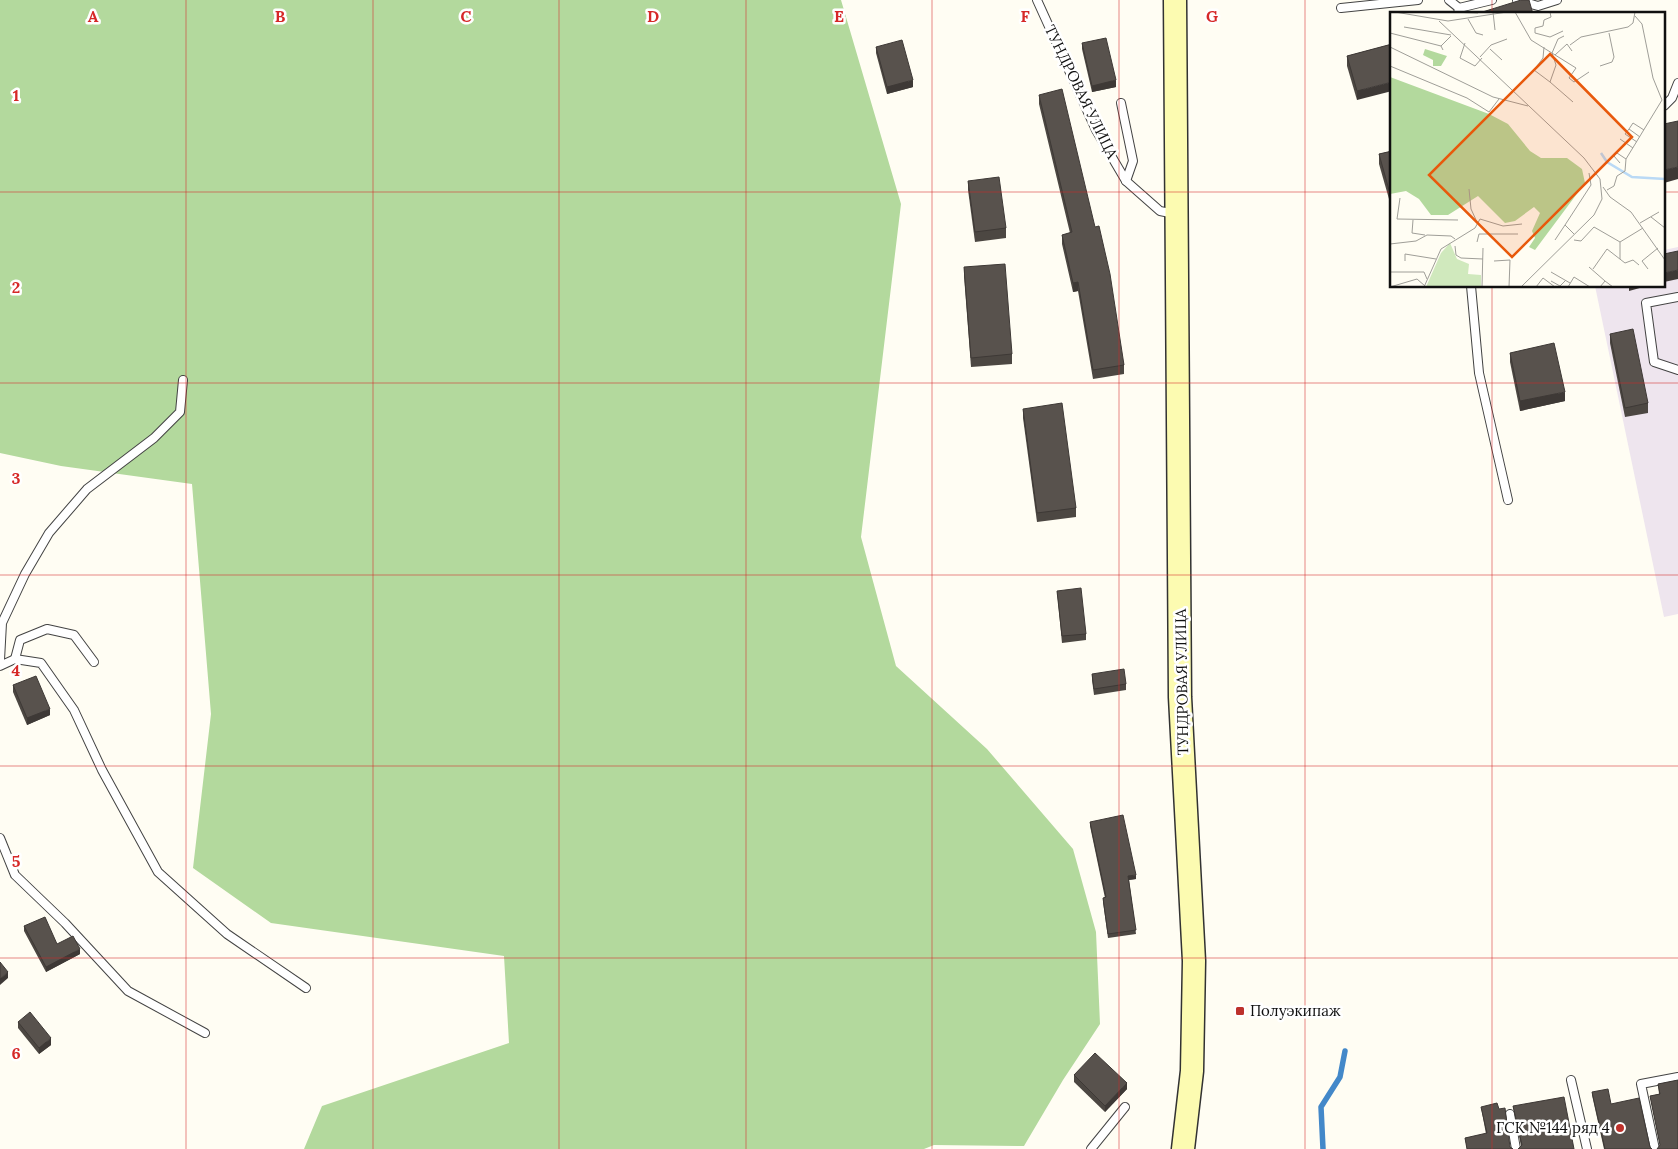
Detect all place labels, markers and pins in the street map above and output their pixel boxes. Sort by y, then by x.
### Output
place label: Полуэкипаж [1250,1001,1341,1020]
marker: Полуэкипаж [1234,1005,1246,1017]
place label: ГСК №144 ряд 4 [1496,1118,1610,1137]
marker: ГСК №144 ряд 4 [1614,1122,1626,1134]

